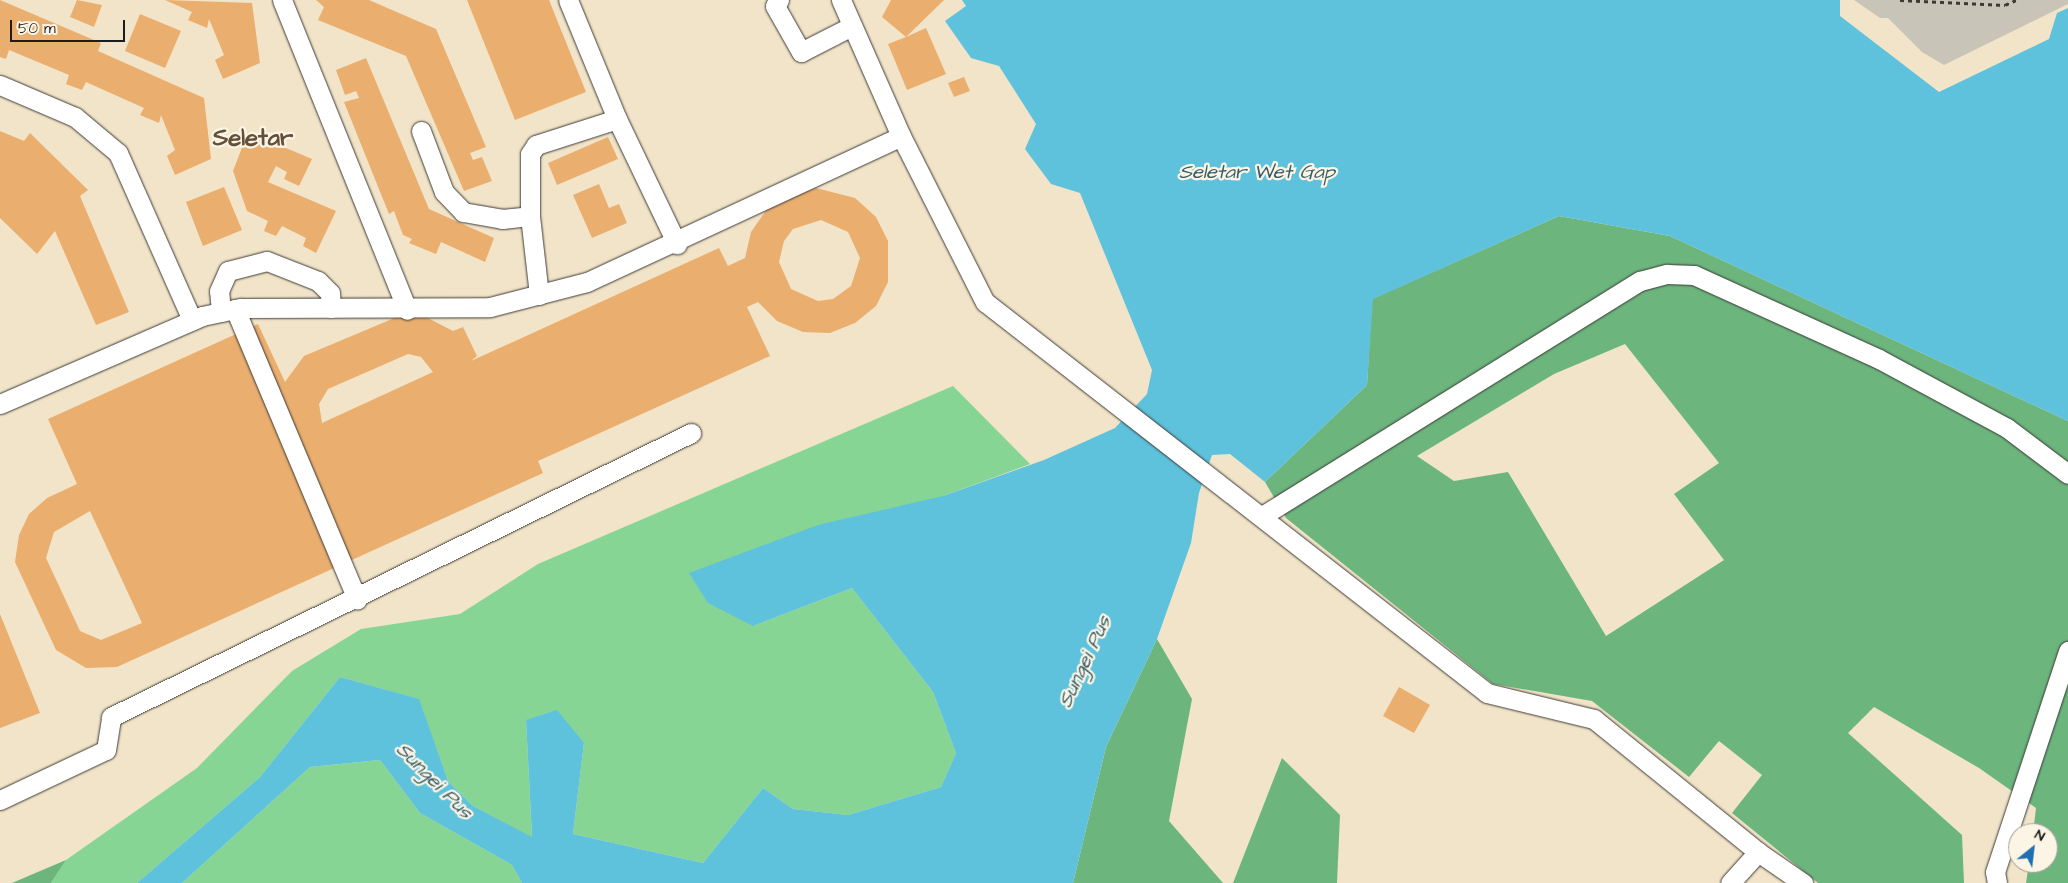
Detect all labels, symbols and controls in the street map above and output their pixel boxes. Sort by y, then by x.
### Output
scale bar [12,10,128,42]
text: 50 m [18,18,56,39]
district label: Seletar [213,125,293,153]
water label: Seletar Wet Gap [1179,160,1335,184]
water label: Sungei Pus [1053,612,1117,712]
water label: Sungei Pus [391,738,477,824]
north arrow [2008,823,2058,873]
text: N [2031,825,2048,847]

